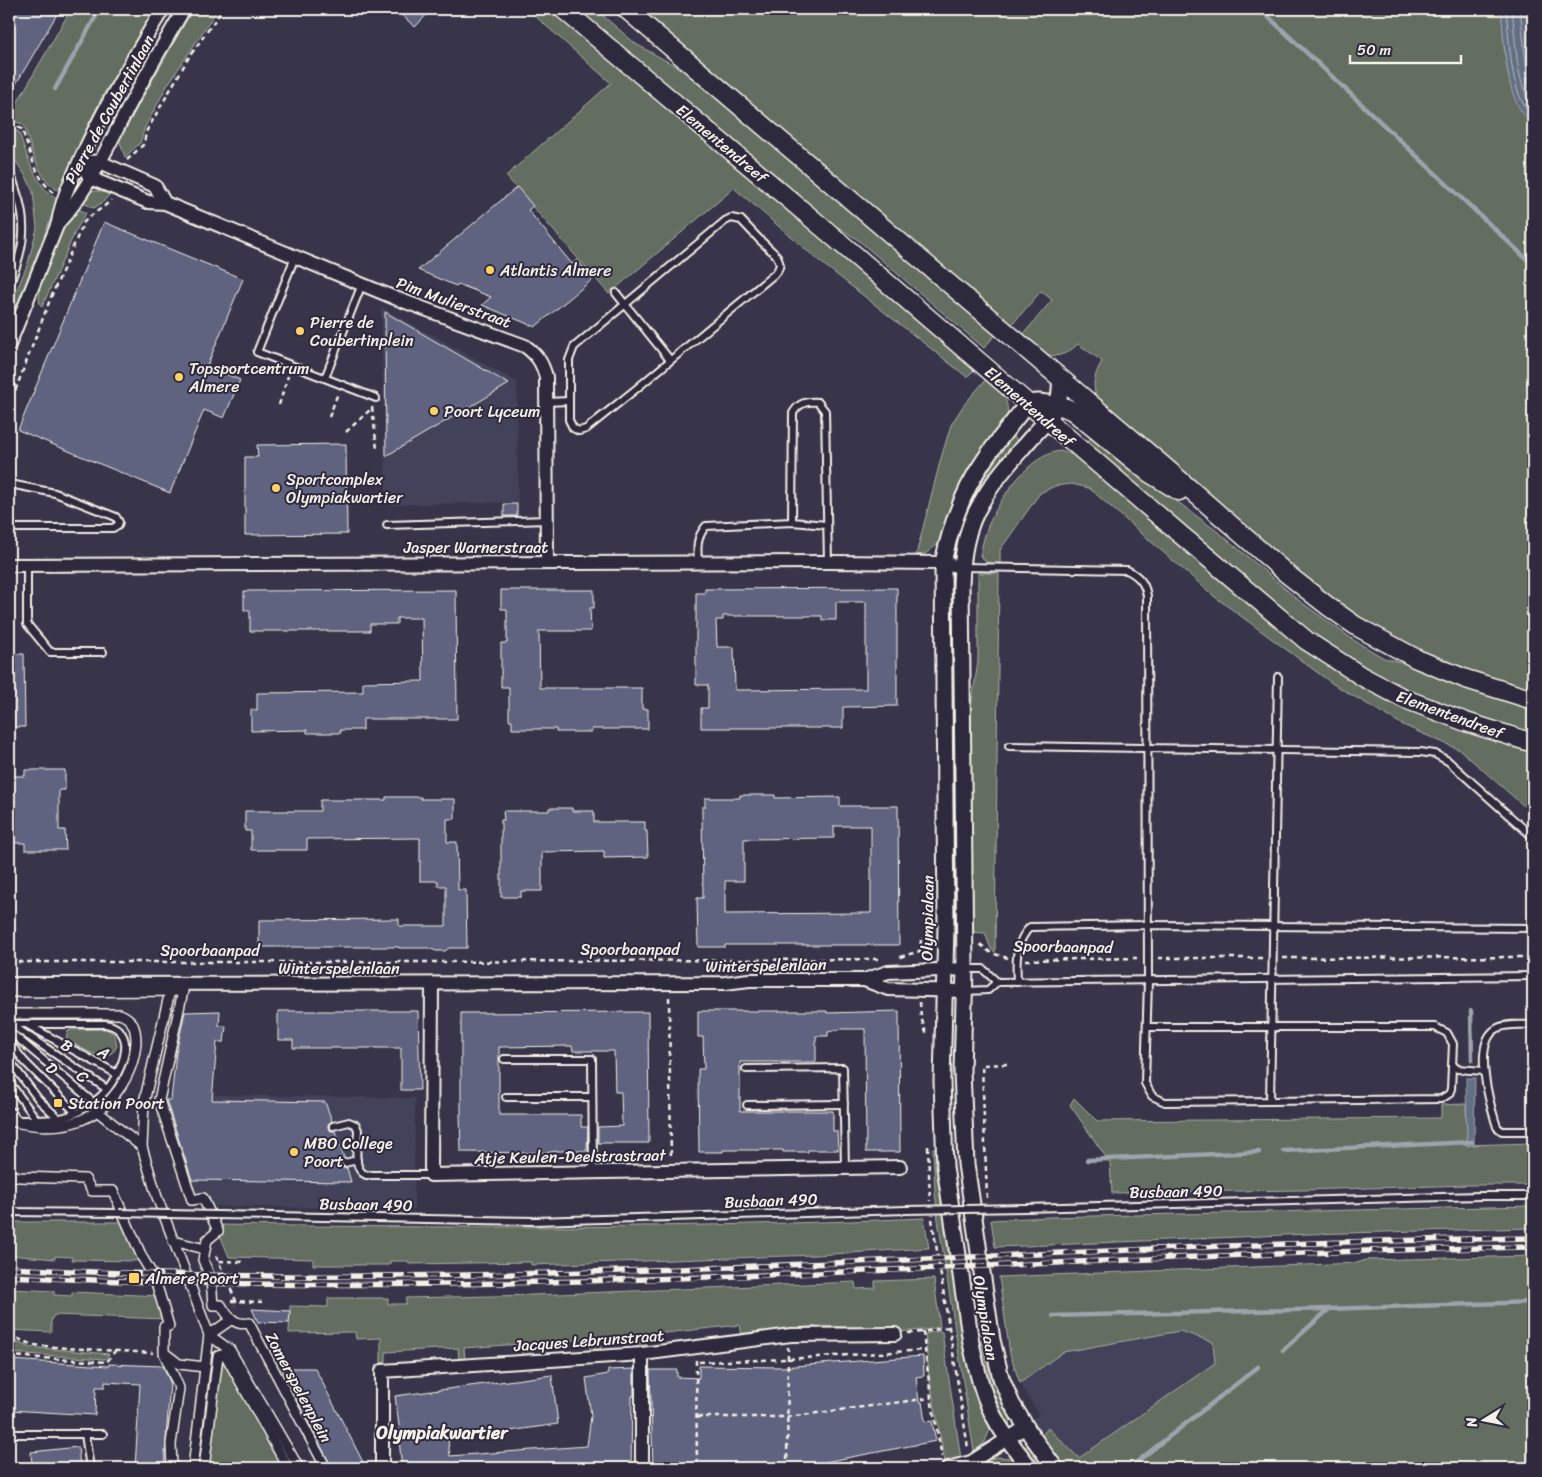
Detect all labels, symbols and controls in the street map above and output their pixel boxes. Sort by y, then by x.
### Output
street label: Pierre de Coubertinlaan [56,29,163,189]
scale bar [1350,32,1461,64]
text: 50 m [1357,37,1392,63]
street label: Elementendreef [669,96,776,192]
place label: Atlantis Almere [499,256,612,285]
marker: Atlantis Almere [484,264,496,276]
street label: Pim Mulierstraat [392,268,515,337]
place label: Pierre de Coubertinplein [310,308,414,355]
marker: Pierre de Coubertinplein [294,325,306,337]
place label: Topsportcentrum Almere [188,354,309,401]
street label: Elementendreef [978,359,1083,456]
marker: Topsportcentrum Almere [173,371,185,383]
place label: Poort Lyceum [444,397,540,426]
marker: Poort Lyceum [428,405,440,417]
place label: Sportcomplex Olympiakwartier [286,465,404,512]
marker: Sportcomplex Olympiakwartier [270,482,282,494]
street label: Jasper Warnerstraat [403,533,548,562]
street label: Elementendreef [1392,682,1510,748]
street label: Olympialaan [912,875,943,961]
street label: Spoorbaanpad [1013,931,1115,962]
street label: Spoorbaanpad [580,935,681,964]
street label: Spoorbaanpad [160,936,261,965]
street label: Winterspelenlaan [705,950,827,981]
street label: Winterspelenlaan [278,954,400,983]
street label: B [54,1031,79,1060]
street label: A [91,1037,115,1068]
street label: D [38,1055,66,1082]
street label: C [70,1062,96,1091]
place label: Station Poort [68,1089,165,1118]
marker: Station Poort [52,1097,64,1109]
place label: MBO College Poort [304,1129,393,1176]
street label: Atje Keulen-Deelstrastraat [473,1140,666,1173]
marker: MBO College Poort [288,1146,300,1158]
street label: Busbaan 490 [1129,1176,1223,1207]
street label: Busbaan 490 [724,1184,818,1217]
street label: Busbaan 490 [319,1189,413,1220]
place label: Almere Poort [144,1264,239,1293]
marker: Almere Poort [127,1271,141,1285]
street label: Olympialaan [964,1273,1007,1363]
street label: Jacques Lebrunstraat [512,1321,665,1360]
street label: Zomerspelenplein [257,1326,340,1448]
north arrow [1460,1394,1510,1444]
text: N [1458,1415,1485,1430]
district label: Olympiakwartier [376,1417,509,1449]

